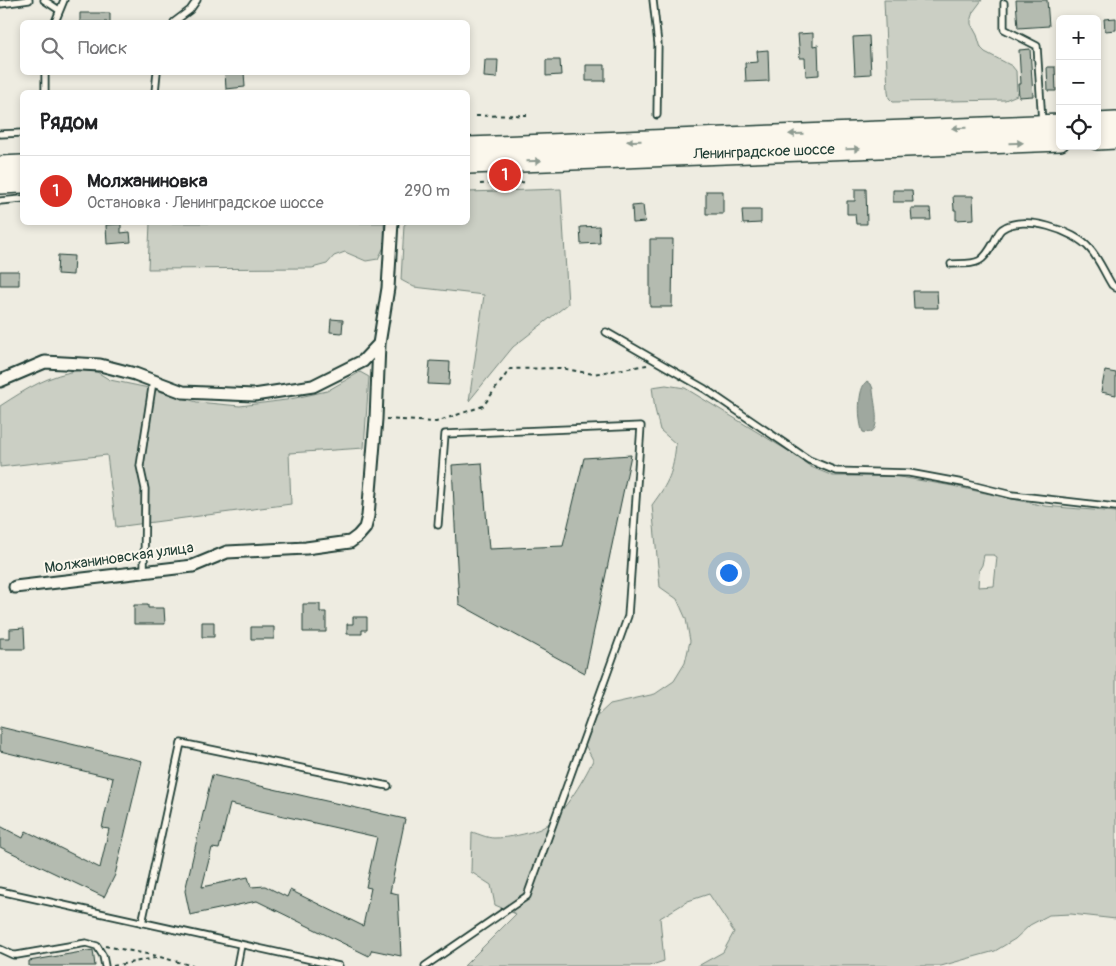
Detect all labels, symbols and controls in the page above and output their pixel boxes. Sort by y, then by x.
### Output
map controls [1056,15,1101,150]
button: + [1056,15,1101,60]
search box [20,20,470,75]
icon: search [38,34,66,62]
text: Поиск [78,36,128,60]
button: − [1056,60,1101,105]
button: locate [1056,105,1101,150]
text: Рядом [40,109,98,136]
one-way arrow [950,124,966,132]
one-way arrow [788,131,804,139]
one-way arrow [626,137,642,145]
one-way arrow [1008,138,1024,146]
street label: Ленинградское шоссе [692,140,836,164]
one-way arrow [846,145,862,153]
pin: 1 [489,156,521,194]
one-way arrow [526,157,542,165]
text: Молжаниновка [87,169,207,193]
text: 1 [53,181,59,201]
text: 290 m [404,181,450,201]
text: Остановка · Ленинградское шоссе [87,193,324,213]
street label: Молжаниновская улица [43,538,195,578]
your location [716,560,742,586]

